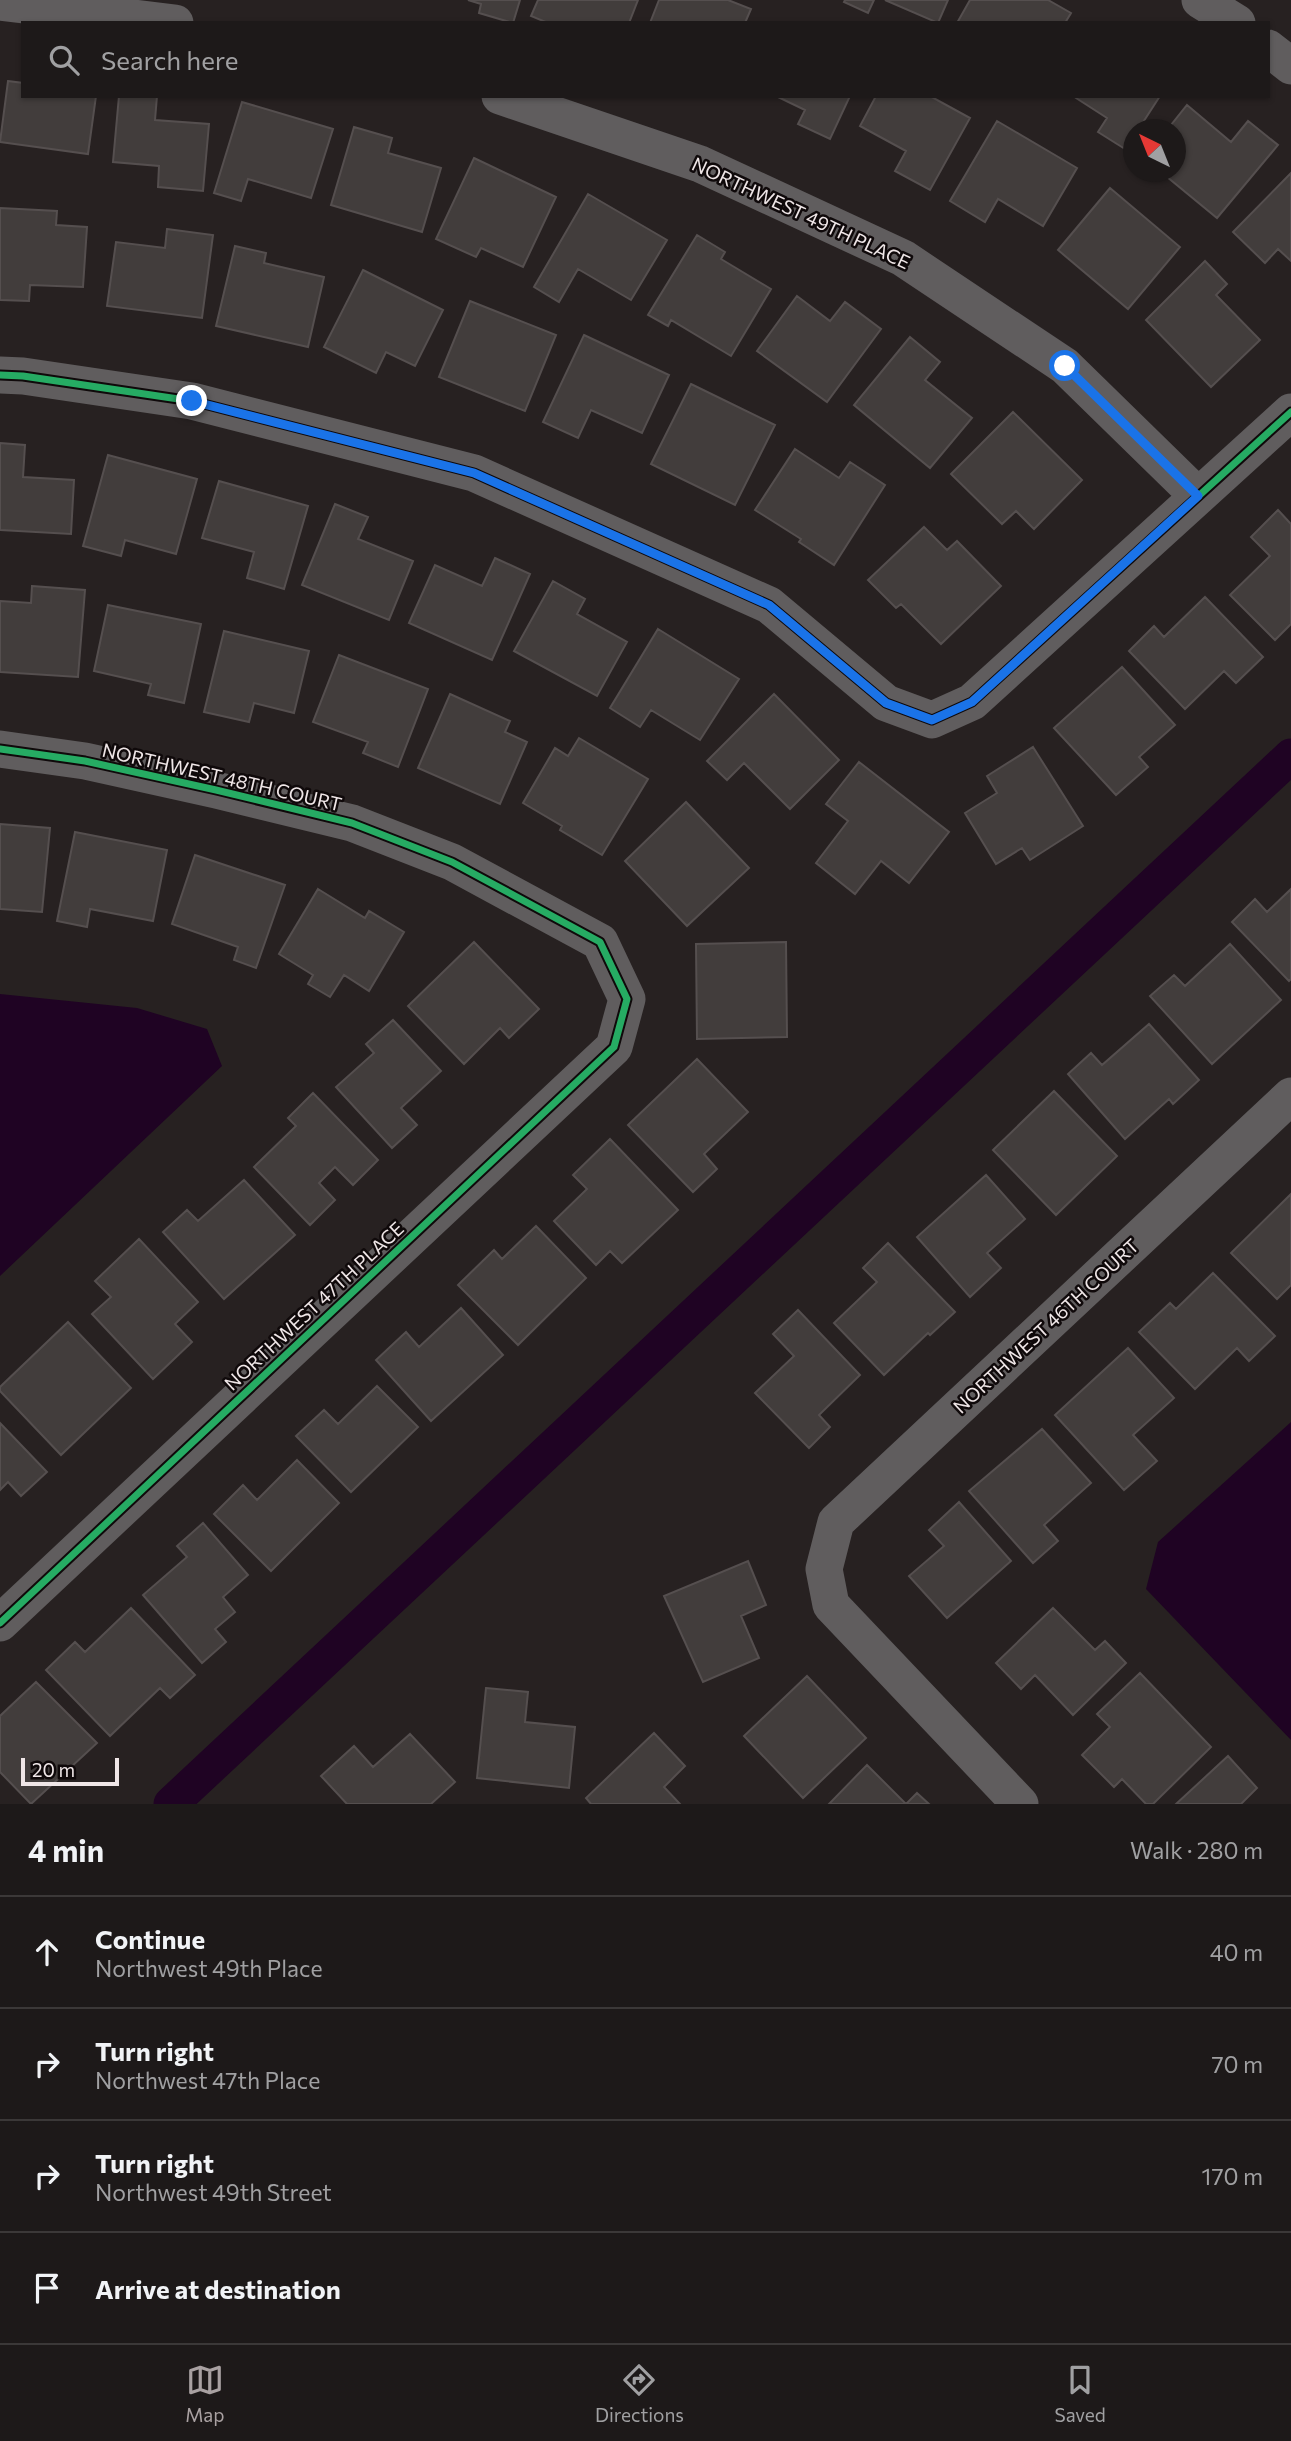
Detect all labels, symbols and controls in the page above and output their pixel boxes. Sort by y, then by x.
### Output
search box [21,21,1270,98]
icon: search [45,41,83,79]
text: Search here [101,44,239,75]
north arrow [1123,119,1186,182]
street label: NORTHWEST 49TH PLACE [688,152,914,273]
route start [1049,350,1080,381]
route end [176,385,207,416]
street label: NORTHWEST 48TH COURT [100,738,344,815]
street label: NORTHWEST 47TH PLACE [219,1216,408,1395]
street label: NORTHWEST 46TH COURT [948,1234,1143,1418]
scale bar [21,1755,119,1787]
text: 20 m [32,1758,75,1781]
text: 4 min [28,1831,104,1868]
text: Walk · 280 m [1130,1836,1263,1864]
text: Continue [95,1923,205,1954]
icon: ahead [28,1933,66,1971]
text: 40 m [1210,1938,1263,1966]
text: Northwest 49th Place [95,1954,323,1982]
text: Turn right [95,2035,214,2066]
icon: right [28,2045,66,2083]
text: 70 m [1211,2050,1263,2078]
text: Northwest 47th Place [95,2066,320,2094]
text: Turn right [95,2147,214,2178]
icon: right [28,2157,66,2195]
text: 170 m [1202,2162,1263,2190]
text: Northwest 49th Street [95,2178,332,2206]
icon: arrive [28,2269,66,2307]
text: Arrive at destination [95,2273,341,2304]
tab: Map [185,2361,224,2426]
tab: Directions [595,2361,684,2426]
tab: Saved [1054,2361,1106,2426]

